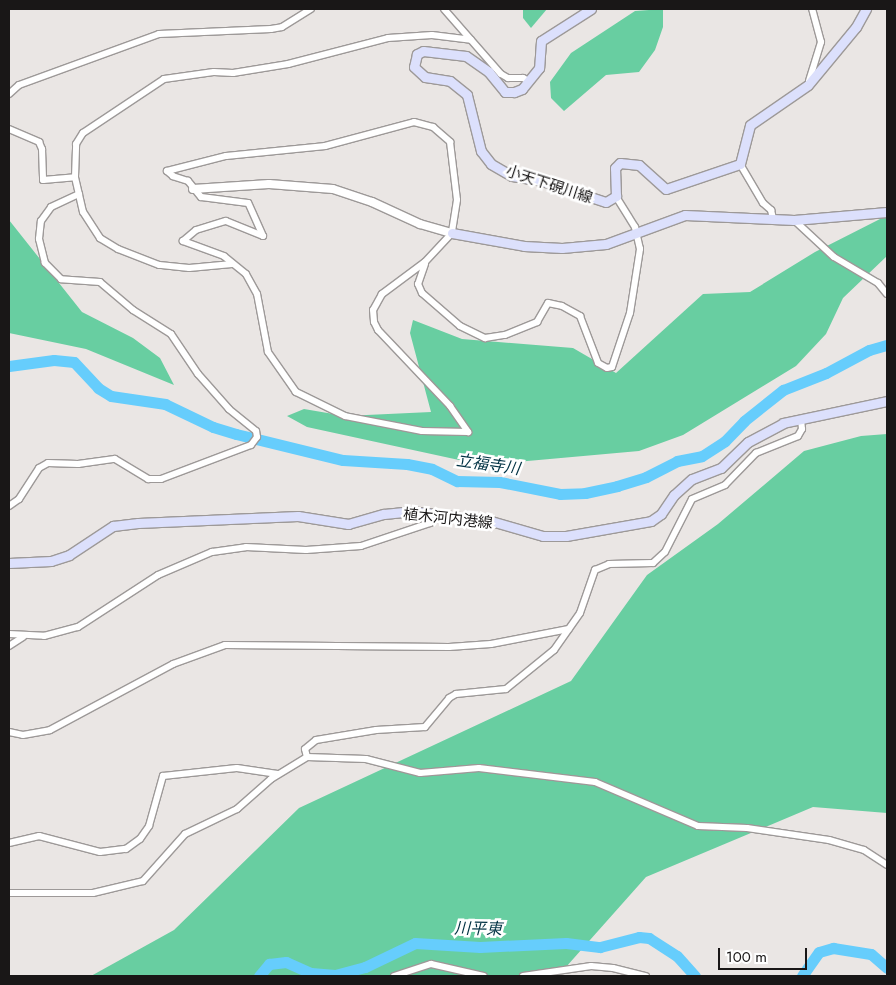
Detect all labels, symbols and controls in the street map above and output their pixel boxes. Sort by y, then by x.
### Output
street label: 小天下硯川線 [503,163,595,207]
water label: 立福寺川 [455,451,521,479]
street label: 植木河内港線 [402,505,494,533]
water label: 川平東 [454,919,502,939]
scale bar [721,938,810,970]
text: 100 m [726,946,767,968]

